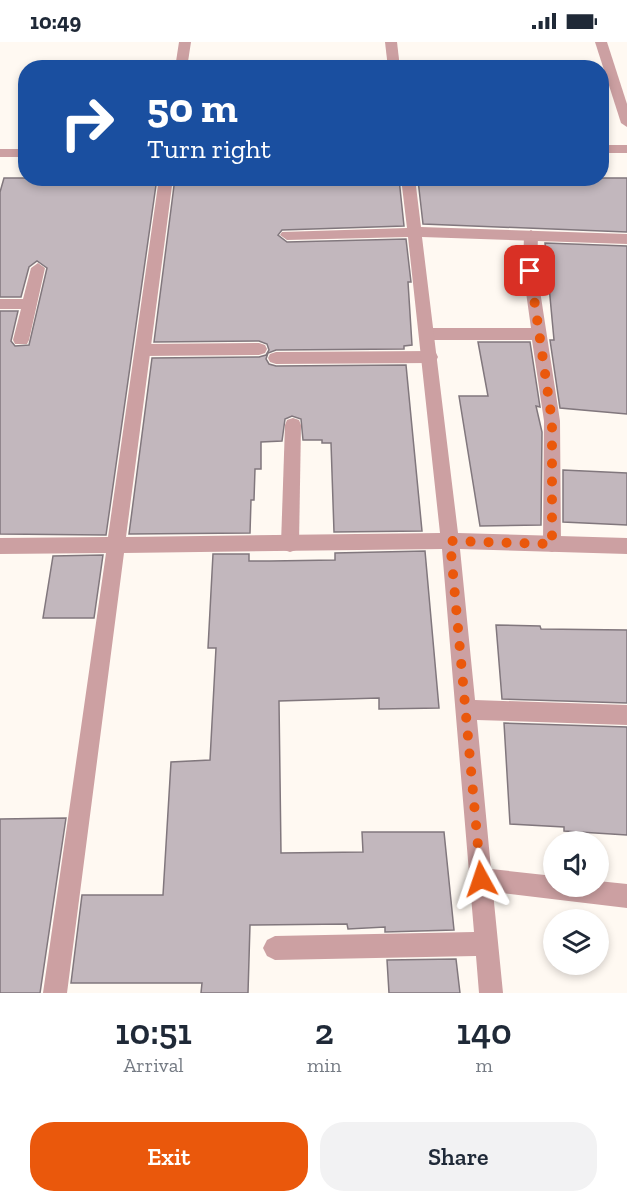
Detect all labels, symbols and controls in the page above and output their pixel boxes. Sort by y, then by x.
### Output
text: 10:49 [30,8,81,35]
text: 50 m [147,82,238,133]
icon: right [48,84,126,162]
text: Turn right [147,133,271,165]
pin [504,245,555,296]
icon: arrive [513,254,546,287]
map controls [543,831,609,975]
button: sound [543,831,609,897]
position arrow [449,847,513,911]
button: layers [543,909,609,975]
text: 10:51 [115,1010,192,1053]
text: 2 [315,1010,334,1053]
text: 140 [457,1010,512,1053]
text: Arrival [123,1053,184,1077]
text: min [307,1053,341,1077]
text: m [476,1053,493,1077]
button: Exit [30,1122,308,1191]
button: Share [320,1122,597,1191]

